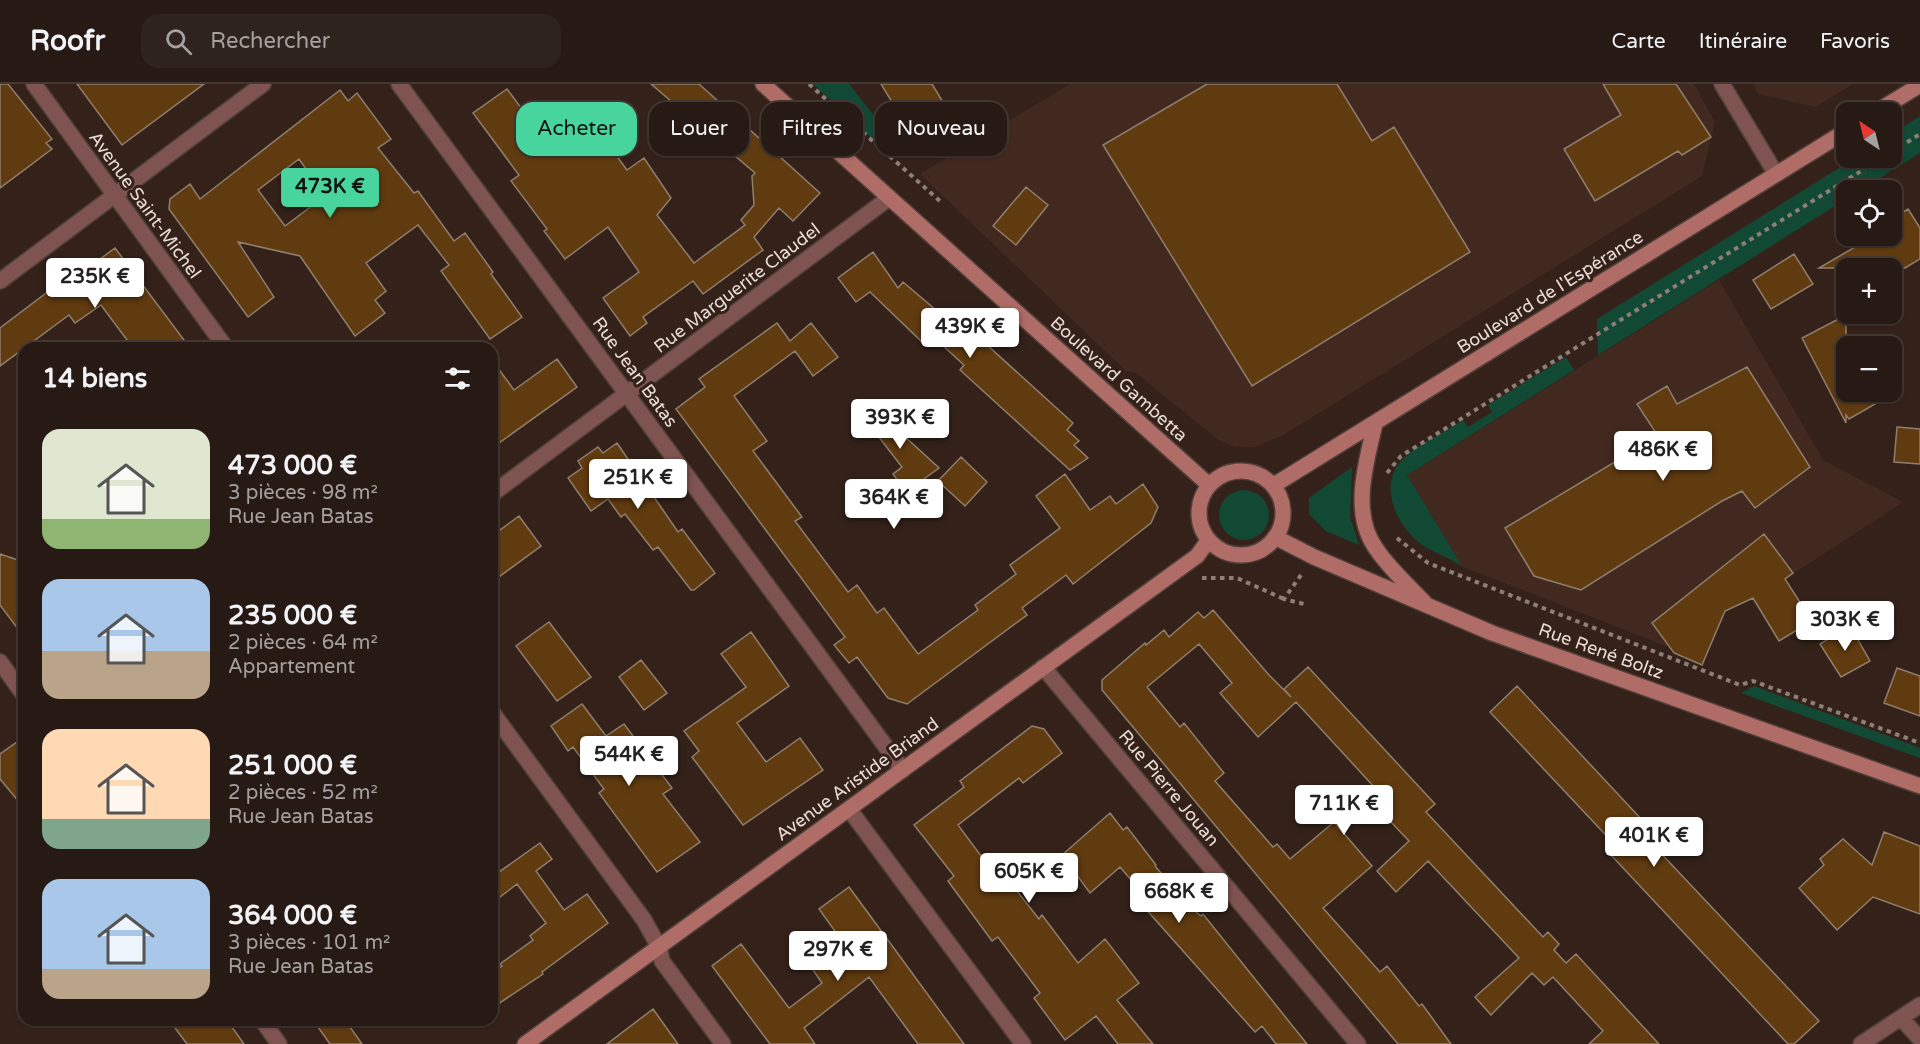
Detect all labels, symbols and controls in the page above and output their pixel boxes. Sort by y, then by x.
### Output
search box [141,14,561,68]
text: Roofr [30,24,105,58]
icon: search [162,25,195,58]
text: Rechercher [210,28,330,54]
text: Carte [1612,29,1666,54]
text: Itinéraire [1699,29,1787,54]
text: Favoris [1820,29,1890,54]
chip: Acheter [516,102,637,156]
chip: Louer [649,102,749,156]
chip: Filtres [761,102,863,156]
chip: Nouveau [875,102,1007,156]
north arrow [1836,102,1902,168]
map controls [1836,102,1902,402]
street label: Avenue Saint-Michel [84,127,206,283]
pin: 473K € [281,168,379,219]
text: 473K € [295,175,365,199]
button: locate [1836,180,1902,246]
street label: Rue Marguerite Claudel [650,218,824,358]
street label: Boulevard de l'Espérance [1453,226,1647,358]
pin: 235K € [46,258,144,309]
button: + [1836,258,1902,324]
text: 235K € [60,265,130,289]
pin: 439K € [921,308,1019,359]
street label: Boulevard Gambetta [1046,312,1192,446]
street label: Rue Jean Batas [588,313,682,431]
text: 439K € [935,315,1005,339]
button: − [1836,336,1902,402]
icon: filters [441,362,474,395]
text: 14 biens [42,363,147,394]
pin: 393K € [851,399,949,450]
text: 393K € [865,406,935,430]
pin: 486K € [1614,431,1712,482]
text: 486K € [1628,438,1698,462]
text: 473 000 € [228,450,357,481]
icon: home [90,453,162,525]
pin: 251K € [589,459,687,510]
text: 251K € [603,466,673,490]
pin: 364K € [845,479,943,530]
text: 3 pièces · 98 m² [228,481,378,505]
text: 364K € [859,486,929,510]
text: Rue Jean Batas [228,505,374,529]
text: 235 000 € [228,600,357,631]
pin: 303K € [1796,601,1894,652]
icon: home [90,603,162,675]
text: 303K € [1810,608,1880,632]
street label: Rue René Boltz [1536,618,1666,684]
text: 2 pièces · 64 m² [228,631,378,655]
text: Appartement [228,655,355,679]
street label: Avenue Aristide Briand [771,712,943,846]
street label: Rue Pierre Jouan [1114,725,1224,851]
pin: 544K € [580,736,678,787]
text: 544K € [594,743,664,767]
text: 251 000 € [228,750,357,781]
icon: home [90,753,162,825]
text: 2 pièces · 52 m² [228,781,378,805]
pin: 711K € [1295,785,1393,836]
text: 711K € [1309,792,1379,816]
text: Rue Jean Batas [228,805,374,829]
pin: 401K € [1605,817,1703,868]
text: 401K € [1619,824,1689,848]
pin: 605K € [980,853,1078,904]
text: 605K € [994,860,1064,884]
pin: 668K € [1130,873,1228,924]
text: 668K € [1144,880,1214,904]
text: 364 000 € [228,900,357,931]
icon: home [90,903,162,975]
text: 3 pièces · 101 m² [228,931,390,955]
pin: 297K € [789,931,887,982]
text: 297K € [803,938,873,962]
text: Rue Jean Batas [228,955,374,979]

